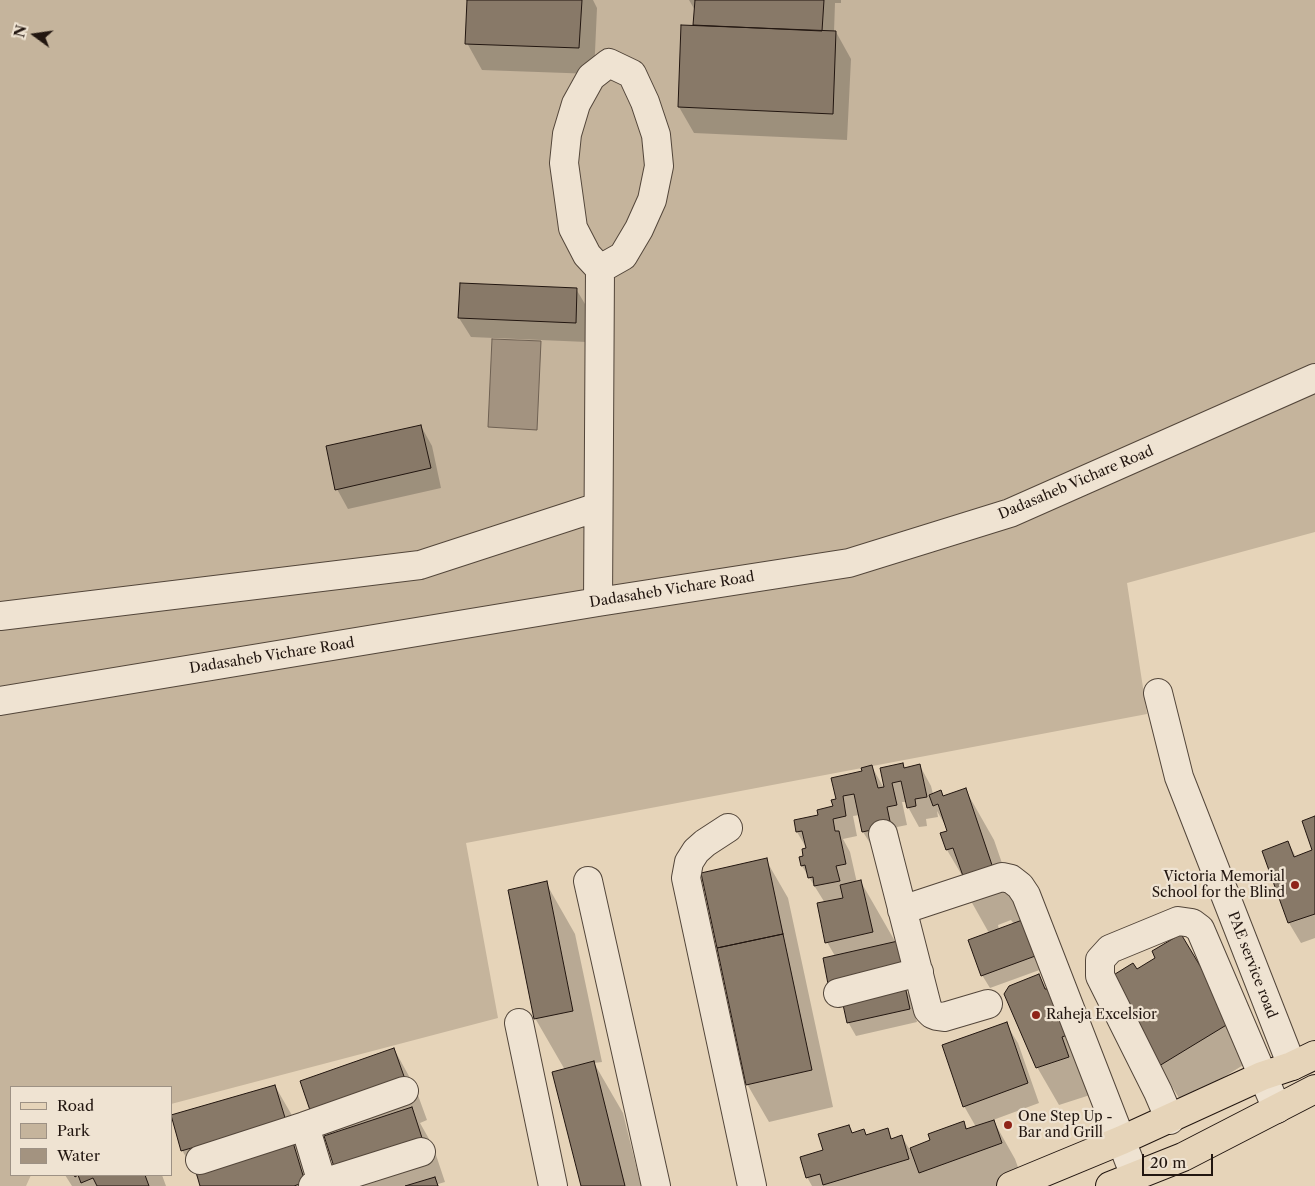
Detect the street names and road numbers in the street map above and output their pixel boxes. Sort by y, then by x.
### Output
street label: Dadasaheb Vichare Road [996,443,1156,523]
street label: Dadasaheb Vichare Road [588,569,756,611]
street label: Dadasaheb Vichare Road [188,635,356,677]
street label: PAE service road [1224,909,1280,1021]

